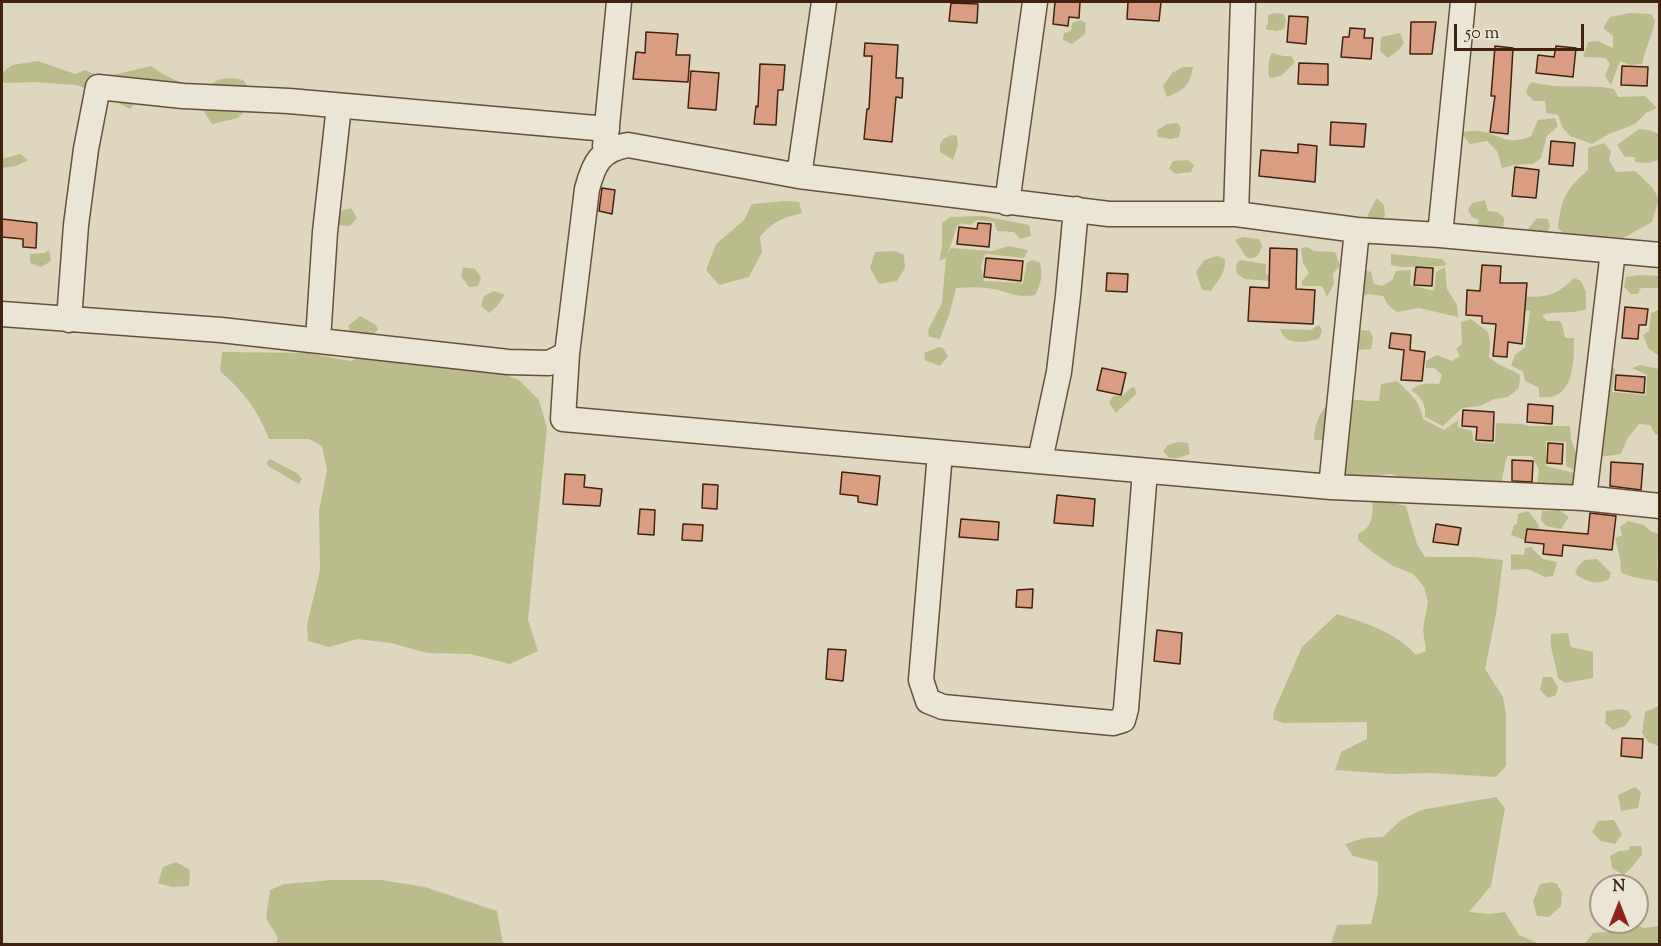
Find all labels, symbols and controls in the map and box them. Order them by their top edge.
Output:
scale bar [1457,12,1588,50]
text: 50 m [1465,21,1499,47]
north arrow [1589,874,1649,934]
text: N [1613,876,1625,899]

